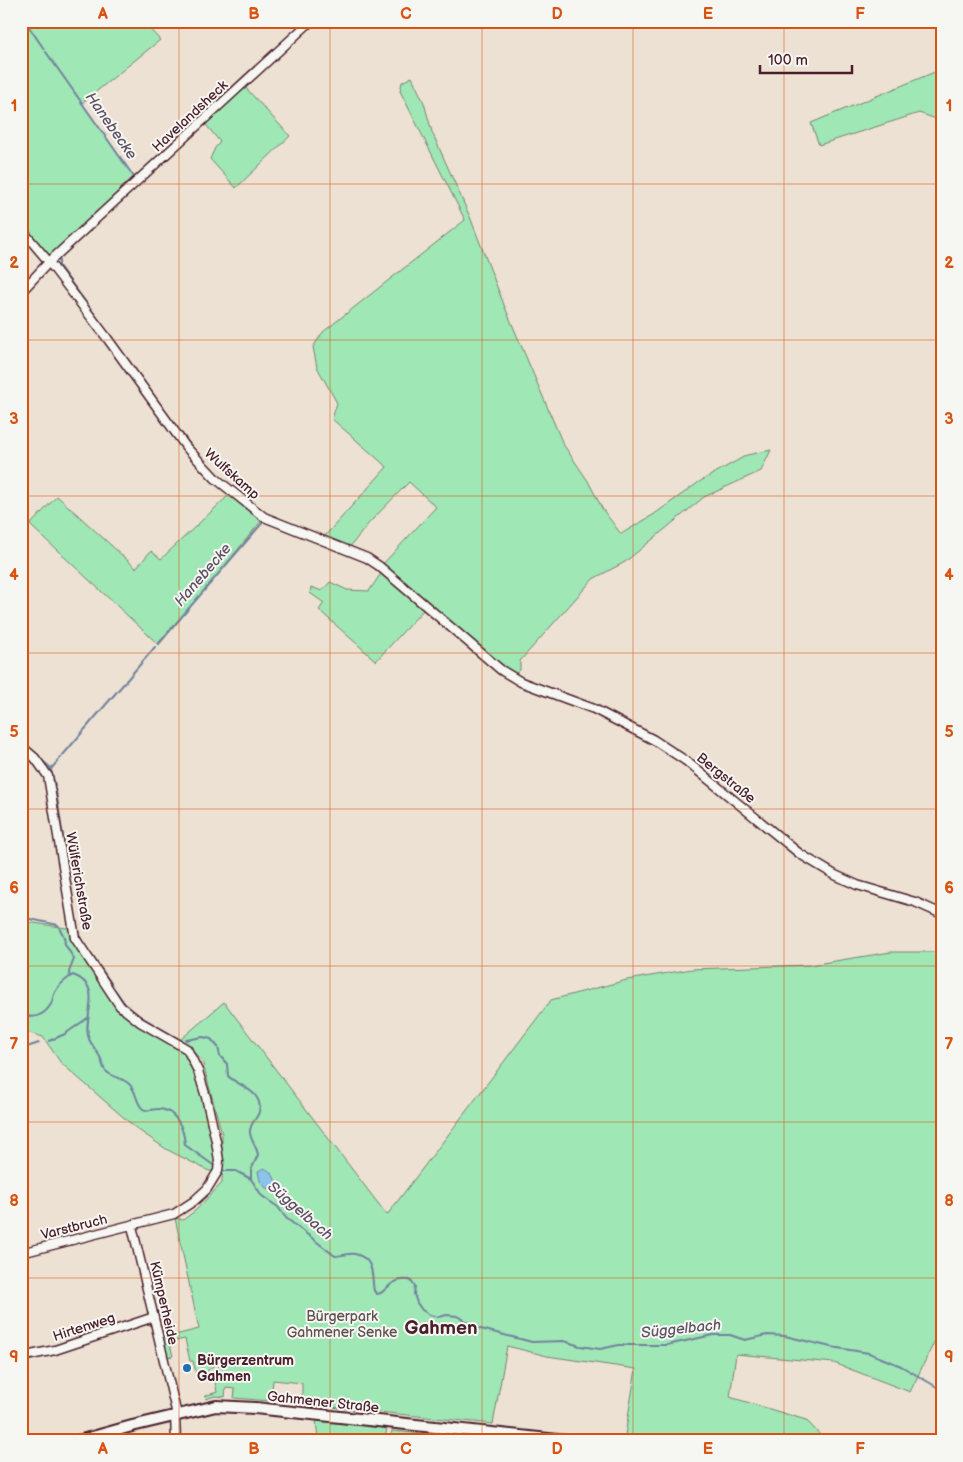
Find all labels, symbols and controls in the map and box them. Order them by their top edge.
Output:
text: A [97,5,108,24]
text: B [248,5,260,24]
text: C [400,5,412,24]
text: D [551,5,563,24]
text: E [703,5,713,24]
text: F [855,5,865,24]
scale bar [760,42,853,74]
text: 100 m [768,51,808,70]
street label: Havelandsheck [149,77,231,155]
water label: Hanebecke [81,89,141,163]
text: 1 [11,97,17,116]
text: 1 [946,97,952,116]
text: 2 [9,254,19,273]
text: 2 [944,254,954,273]
text: 3 [9,410,19,429]
text: 3 [944,410,954,429]
street label: Wulfskamp [201,445,263,503]
water label: Hanebecke [170,539,236,610]
text: 4 [9,566,19,585]
text: 4 [944,566,954,585]
text: 5 [9,723,19,742]
text: 5 [944,723,954,742]
street label: Bergstraße [693,749,759,807]
street label: Wülferichstraße [62,831,96,931]
text: 6 [9,879,19,898]
text: 6 [944,879,954,898]
text: 7 [10,1035,19,1054]
text: 7 [945,1035,954,1054]
water label: Süggelbach [263,1178,337,1244]
text: 8 [9,1192,19,1211]
text: 8 [944,1192,954,1211]
street label: Varstbruch [39,1211,109,1243]
street label: Kümperheide [146,1260,182,1346]
park label: Bürgerpark Gahmener Senke [287,1308,397,1341]
street label: Hirtenweg [51,1309,117,1345]
water label: Süggelbach [640,1315,722,1343]
district label: Gahmen [405,1317,477,1340]
text: 9 [9,1348,19,1367]
text: 9 [944,1348,954,1367]
place label: Bürgerzentrum Gahmen [197,1352,294,1385]
marker: Bürgerzentrum Gahmen [181,1362,193,1374]
street label: Gahmener Straße [266,1388,380,1416]
text: A [97,1440,108,1459]
text: B [248,1440,260,1459]
text: C [400,1440,412,1459]
text: D [551,1440,563,1459]
text: E [703,1440,713,1459]
text: F [855,1440,865,1459]

